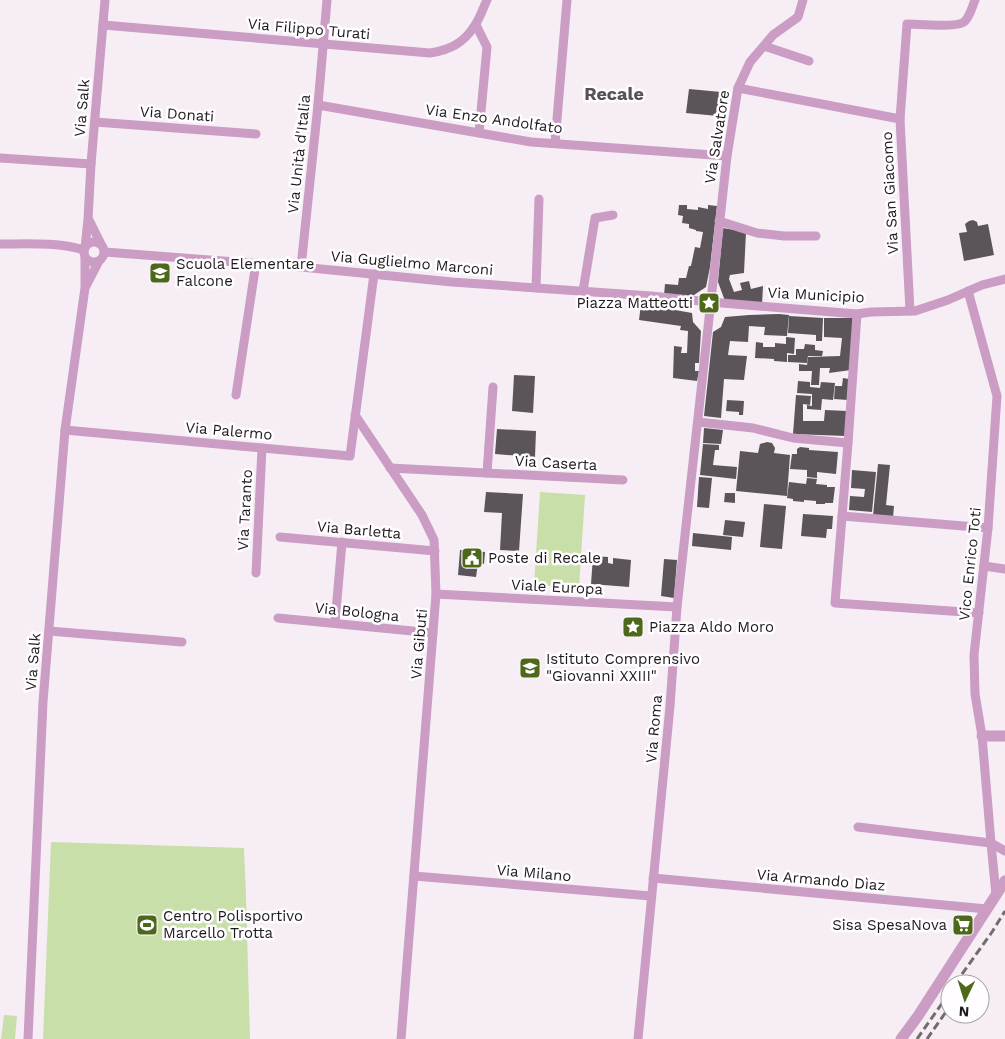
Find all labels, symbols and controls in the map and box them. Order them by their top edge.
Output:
street label: Via Filippo Turati [247,15,371,43]
street label: Via Salk [71,78,94,138]
district label: Recale [584,83,644,104]
street label: Via Salvatore [701,89,733,185]
street label: Via Unità d'Italia [284,93,314,214]
street label: Via Enzo Andolfato [424,100,564,138]
street label: Via Donati [139,102,215,126]
street label: Via San Giacomo [878,131,902,255]
street label: Via Guglielmo Marconi [330,247,494,279]
place label: Scuola Elementare Falcone [176,255,314,290]
school or university icon: Scuola Elementare Falcone [148,261,172,285]
street label: Via Municipio [767,283,865,307]
place icon: Piazza Matteotti [697,291,721,315]
place label: Piazza Matteotti [576,294,693,312]
street label: Via Palermo [185,418,273,444]
street label: Via Caserta [514,452,598,474]
street label: Via Taranto [234,469,256,551]
street label: Vico Enrico Toti [955,506,985,622]
street label: Via Barletta [316,517,402,543]
public building icon: Poste di Recale [460,546,484,570]
place label: Poste di Recale [488,549,601,567]
street label: Viale Europa [511,576,604,598]
street label: Via Bologna [314,599,401,625]
street label: Via Gibuti [407,608,431,680]
place icon: Piazza Aldo Moro [621,615,645,639]
place label: Piazza Aldo Moro [649,618,774,636]
street label: Via Salk [22,632,45,692]
place label: Istituto Comprensivo "Giovanni XXIII" [546,650,700,685]
school or university icon: Istituto Comprensivo "Giovanni XXIII" [518,656,542,680]
street label: Via Roma [642,694,666,764]
street label: Via Milano [496,861,572,885]
street label: Via Armando Dìaz [756,865,886,895]
place label: Centro Polisportivo Marcello Trotta [163,907,303,942]
sports icon: Centro Polisportivo Marcello Trotta [135,913,159,937]
supermarket icon: Sisa SpesaNova [951,913,975,937]
place label: Sisa SpesaNova [832,916,947,934]
north arrow [940,974,990,1024]
text: N [958,1004,970,1020]

